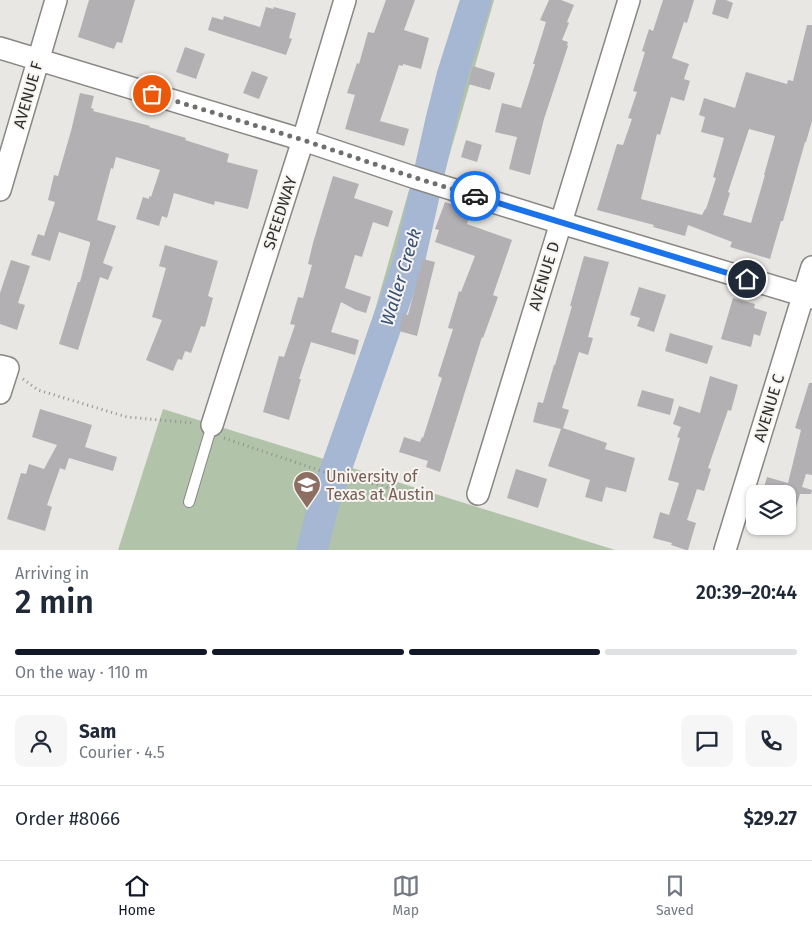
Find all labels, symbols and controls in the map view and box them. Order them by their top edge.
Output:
street label: AVENUE F [9,59,47,131]
pin [131,73,173,115]
icon: bag [138,80,166,108]
courier [450,171,500,221]
street label: SPEEDWAY [259,174,301,252]
icon: car [461,182,489,210]
water label: Waller Creek [376,226,426,328]
street label: AVENUE D [525,239,563,313]
pin [726,258,768,300]
icon: home [733,265,761,293]
street label: AVENUE C [750,372,788,444]
place label: University of Texas at Austin [326,467,434,504]
school or university icon: University of Texas at Austin [292,470,322,509]
map controls [746,485,796,535]
button: layers [746,485,796,535]
text: Arriving in [15,564,89,583]
text: 20:39–20:44 [696,581,797,604]
text: 2 min [15,583,94,621]
text: On the way · 110 m [15,663,148,682]
button: person [15,715,67,767]
button: chat [681,715,733,767]
button: phone [745,715,797,767]
text: Sam [79,720,116,743]
text: Courier · 4.5 [79,743,165,762]
text: Order #8066 [15,807,120,830]
text: $29.27 [743,807,797,830]
tab: Home [118,872,155,919]
tab: Map [392,872,420,919]
tab: Saved [656,872,694,919]

